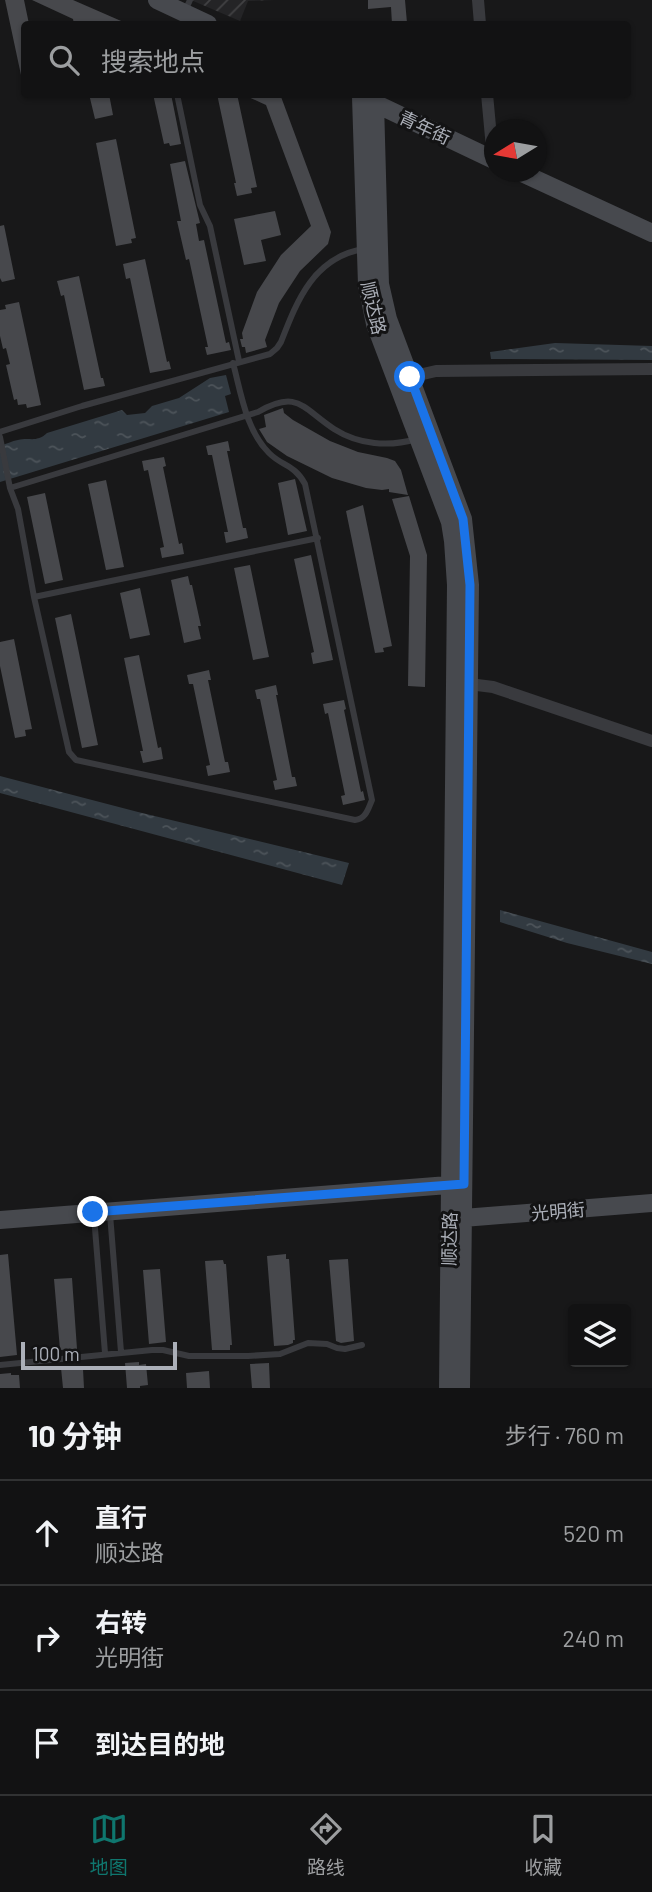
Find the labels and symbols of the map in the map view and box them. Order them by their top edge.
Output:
street label: 青年街 [396,106,454,148]
north arrow [484,119,547,182]
street label: 顺达路 [357,279,391,337]
route start [394,361,425,392]
route end [77,1196,108,1227]
street label: 光明街 [530,1198,586,1224]
street label: 顺达路 [438,1212,460,1266]
scale bar [21,1339,177,1371]

